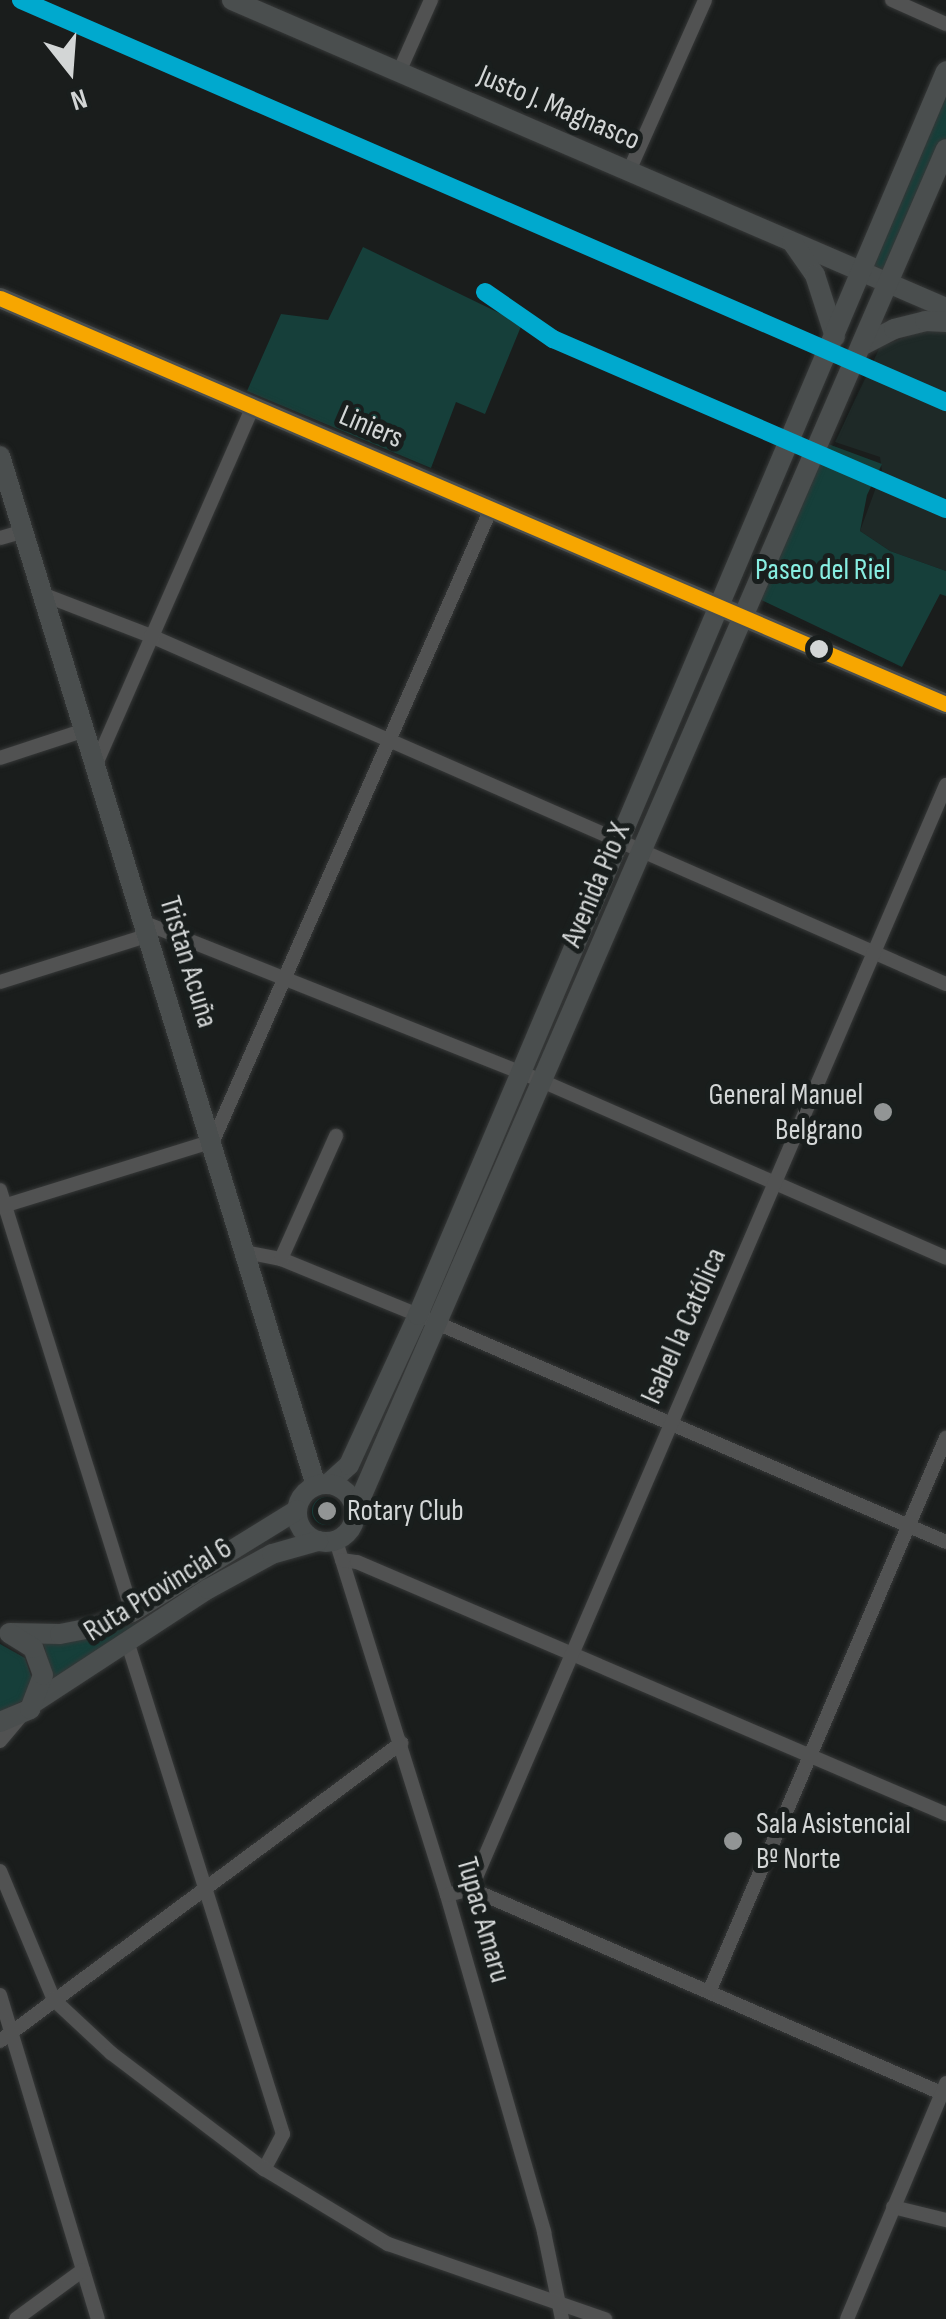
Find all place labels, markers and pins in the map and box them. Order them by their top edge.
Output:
unlabelled marker [809,639,829,659]
place label: General Manuel Belgrano [709,1077,863,1148]
marker: General Manuel Belgrano [872,1101,894,1123]
place label: Rotary Club [347,1493,464,1529]
marker: Rotary Club [316,1500,338,1522]
place label: Sala Asistencial Bº Norte [756,1806,911,1876]
marker: Sala Asistencial Bº Norte [720,1828,746,1854]

